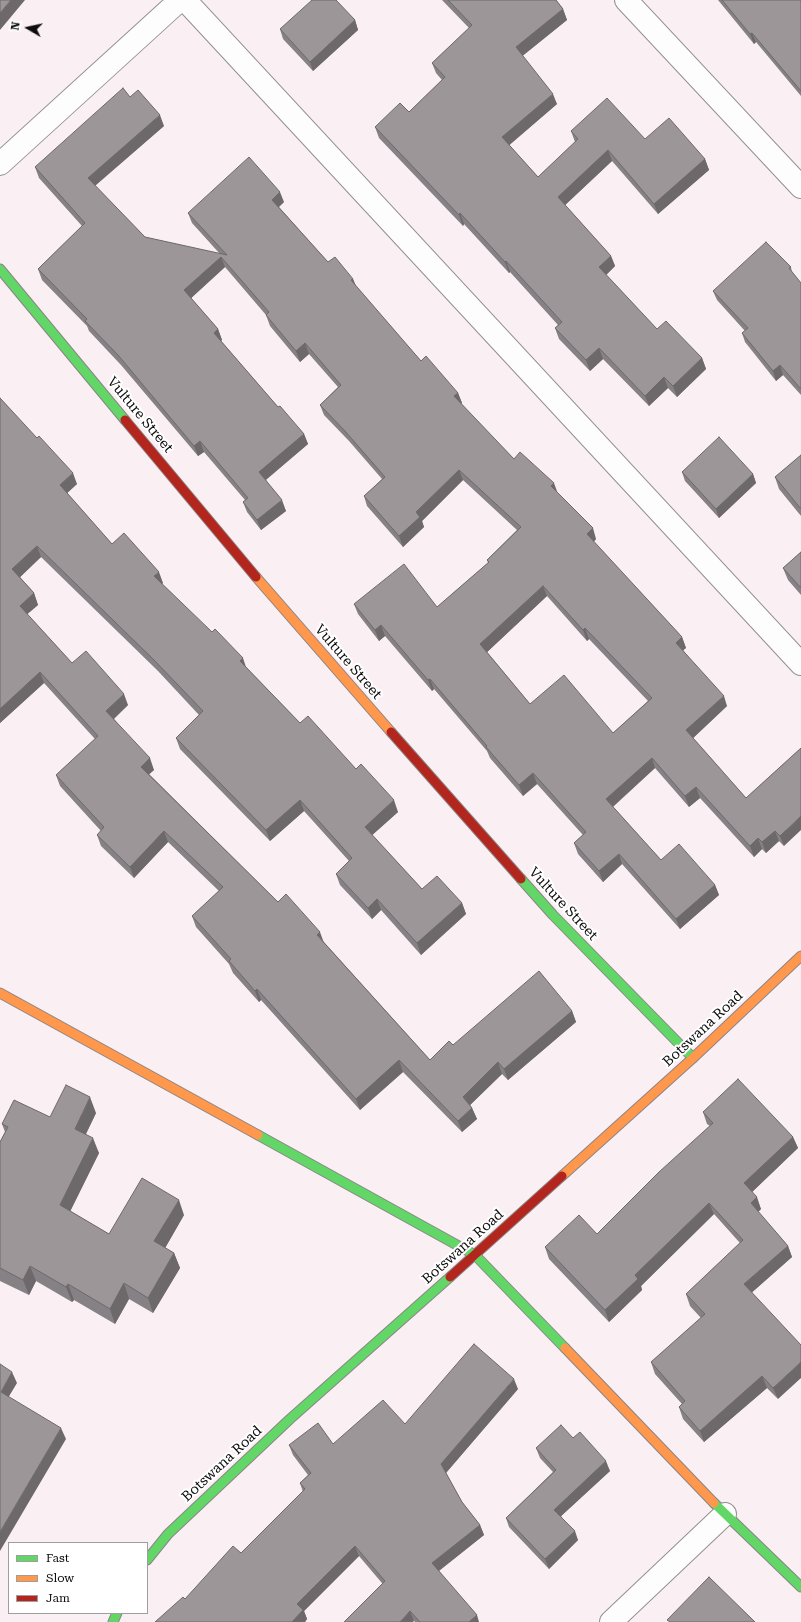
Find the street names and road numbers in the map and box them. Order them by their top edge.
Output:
street label: Vulture Street [104,374,176,456]
street label: Vulture Street [311,621,385,703]
street label: Vulture Street [525,864,601,944]
street label: Botswana Road [659,988,747,1070]
street label: Botswana Road [419,1206,507,1288]
street label: Botswana Road [178,1423,266,1505]

